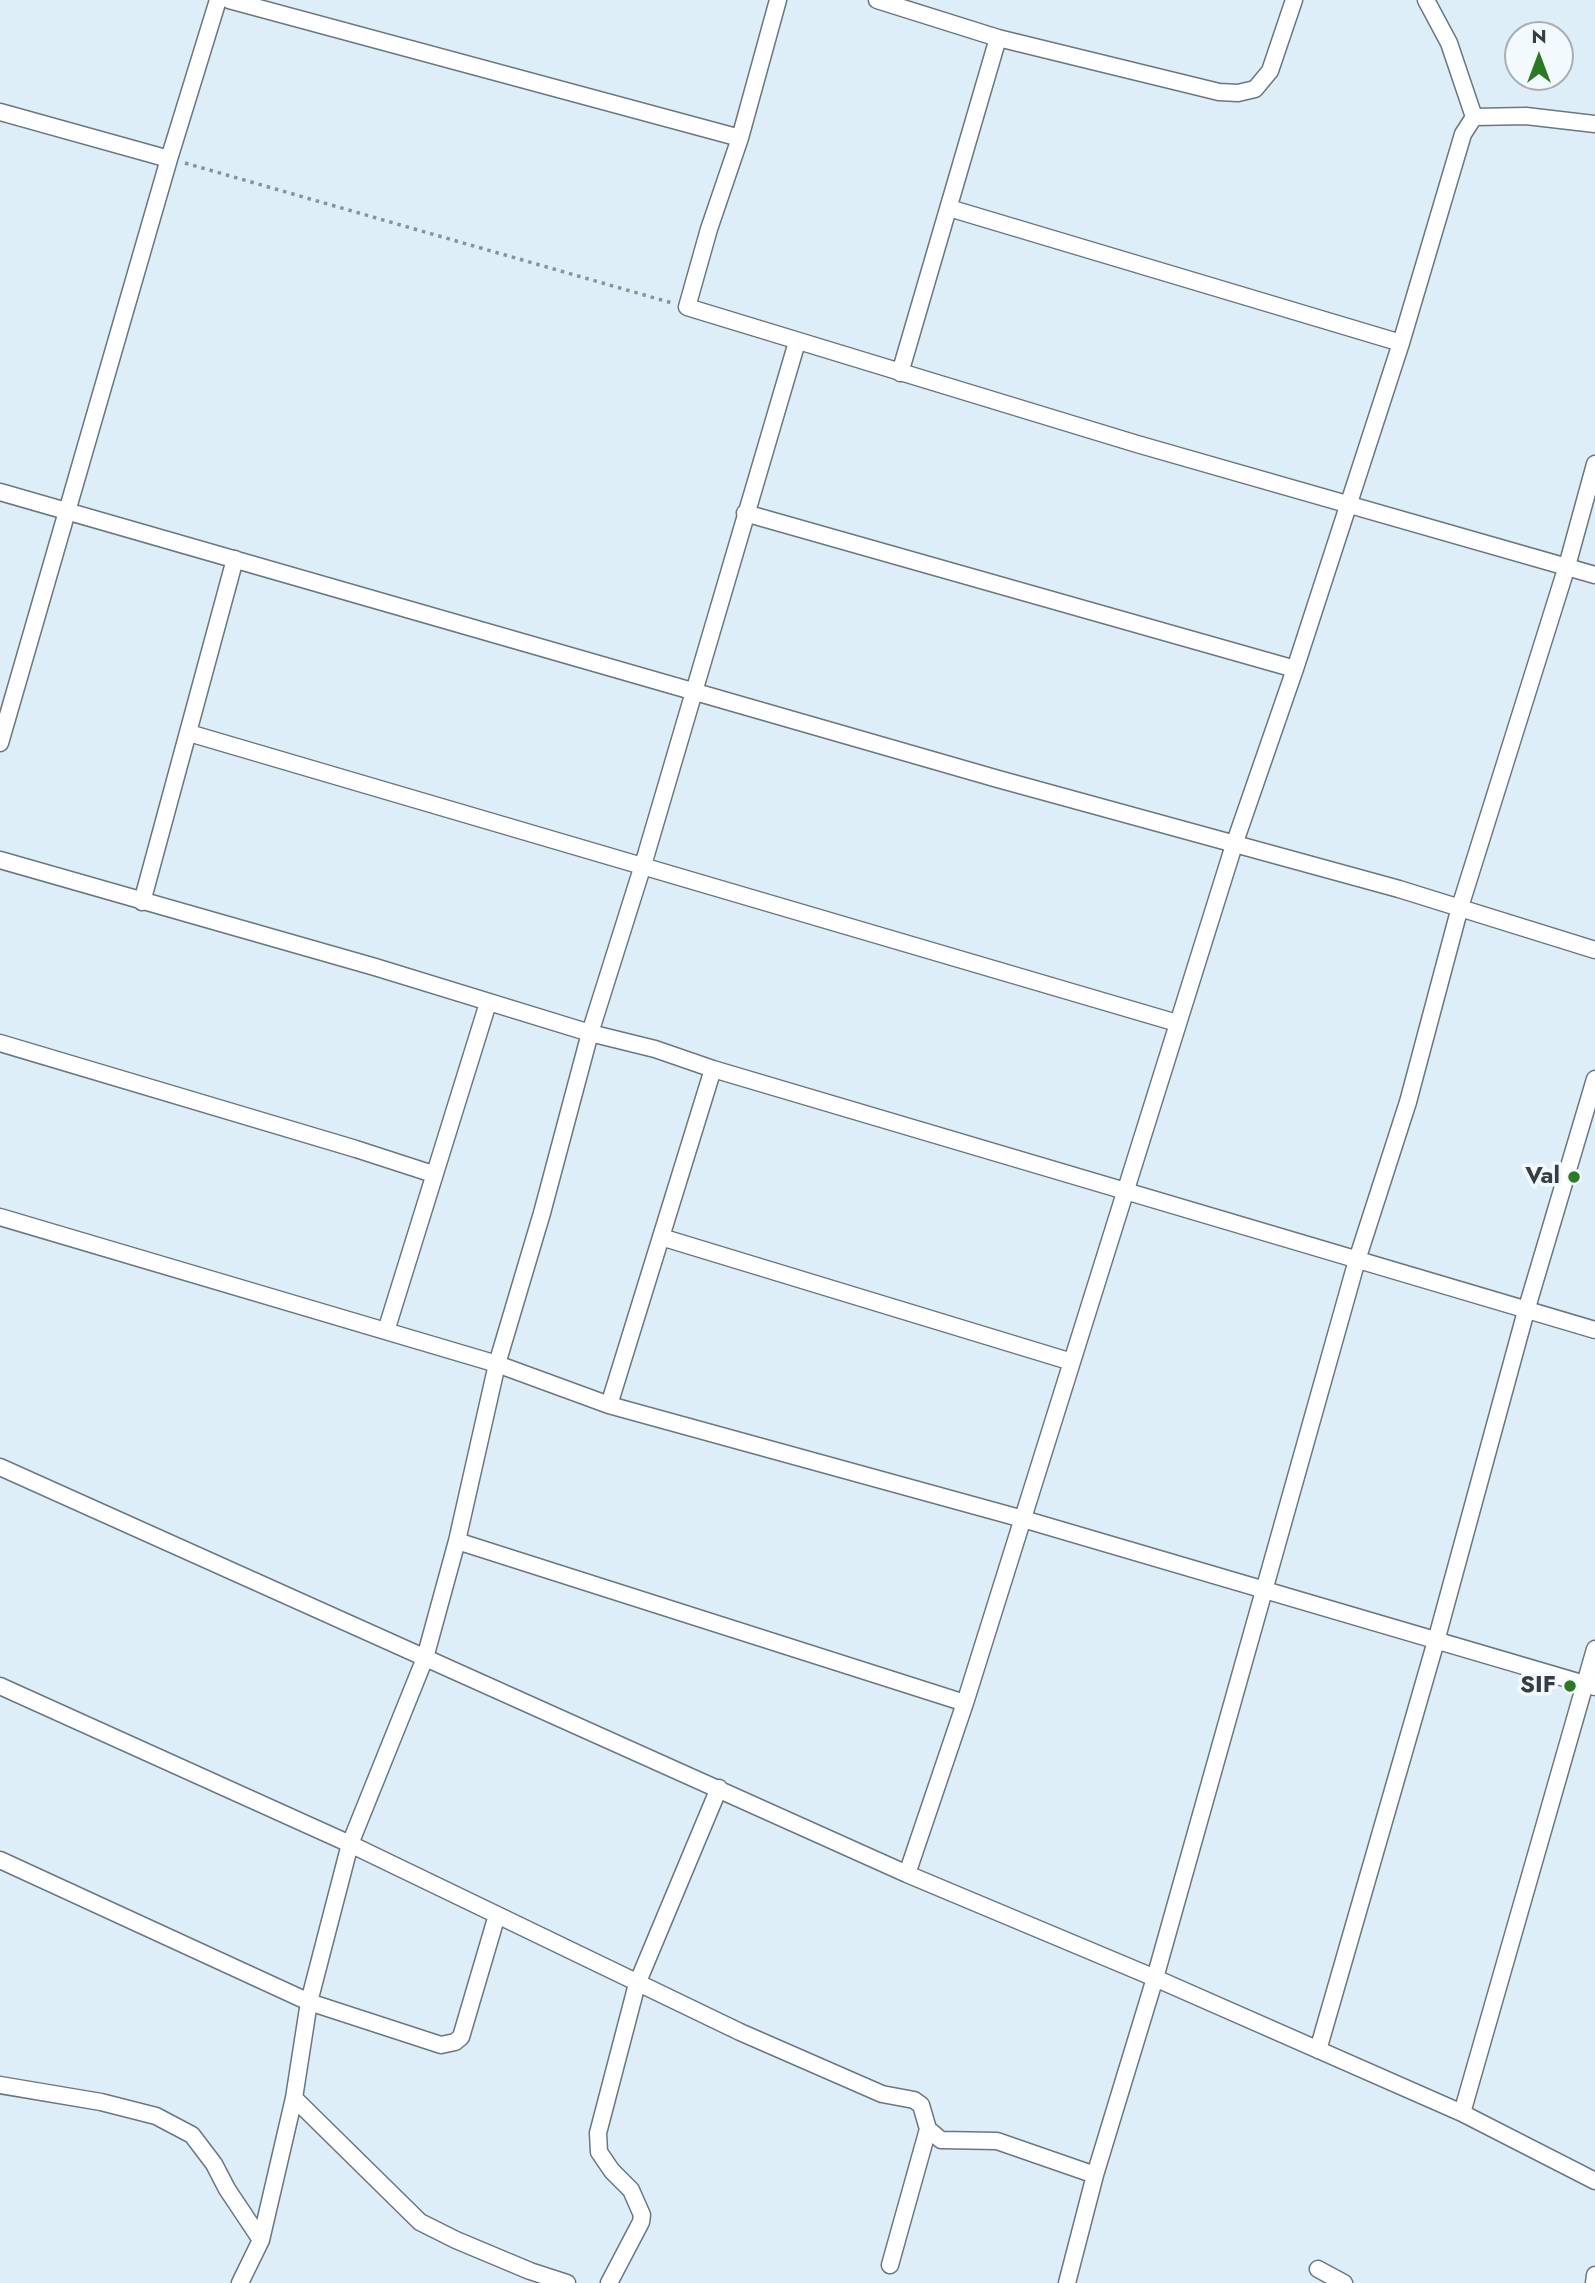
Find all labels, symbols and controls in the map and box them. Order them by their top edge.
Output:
north arrow [1504,21,1574,91]
text: N [1531,23,1547,50]
place label: Val [1525,1163,1560,1191]
marker: Val [1566,1169,1582,1185]
place label: SIF [1520,1672,1556,1700]
marker: SIF [1562,1678,1578,1694]

